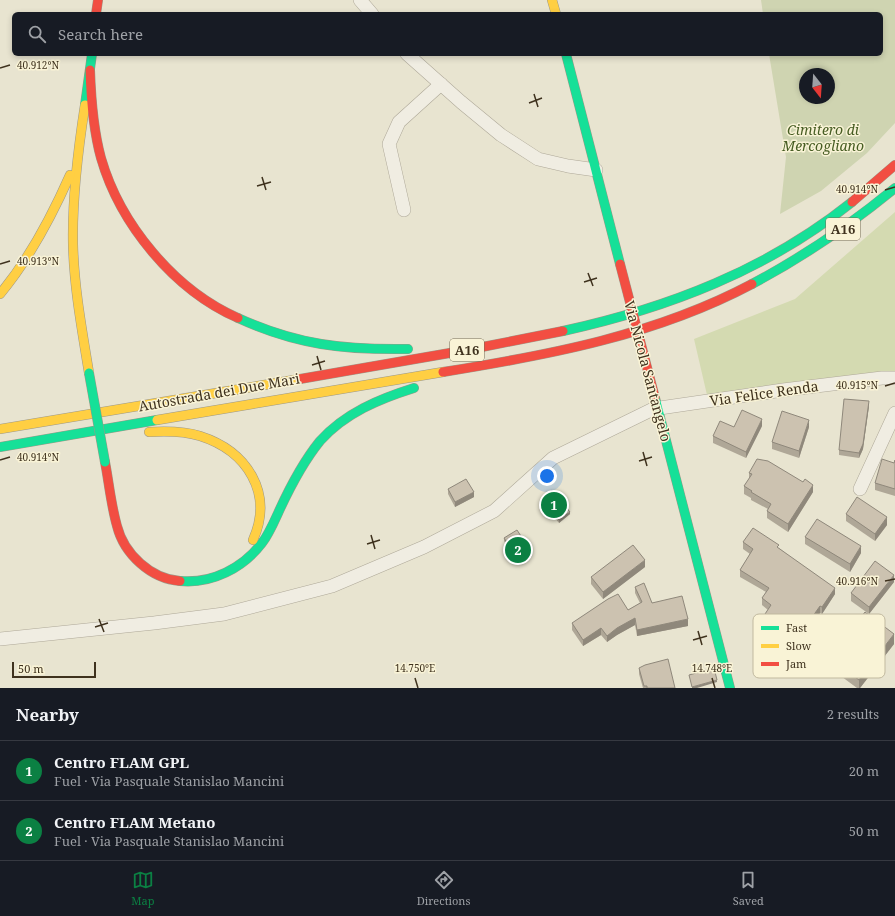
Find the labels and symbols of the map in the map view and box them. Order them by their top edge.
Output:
text: 40.912°N [17,58,59,72]
north arrow [799,68,835,104]
park label: Cimitero di Mercogliano [781,120,864,155]
text: 40.914°N [836,182,878,196]
road number: A16 [826,218,860,240]
text: 40.913°N [17,254,59,268]
street label: Via Nicola Santangelo [620,298,676,444]
road number: A16 [450,339,484,361]
street label: Autostrada dei Due Mari [137,368,302,416]
street label: Via Felice Renda [708,376,820,410]
text: 40.915°N [836,378,878,392]
text: 40.914°N [17,450,59,464]
your location [537,466,557,486]
pin: 1 [541,490,567,520]
pin: 2 [505,535,531,565]
text: 40.916°N [836,574,878,588]
legend [753,614,885,678]
text: Fast [786,620,807,635]
text: Slow [786,638,812,653]
text: Jam [785,656,807,671]
scale bar [12,660,96,679]
text: 14.750°E [395,661,435,675]
text: 14.748°E [692,661,732,675]

